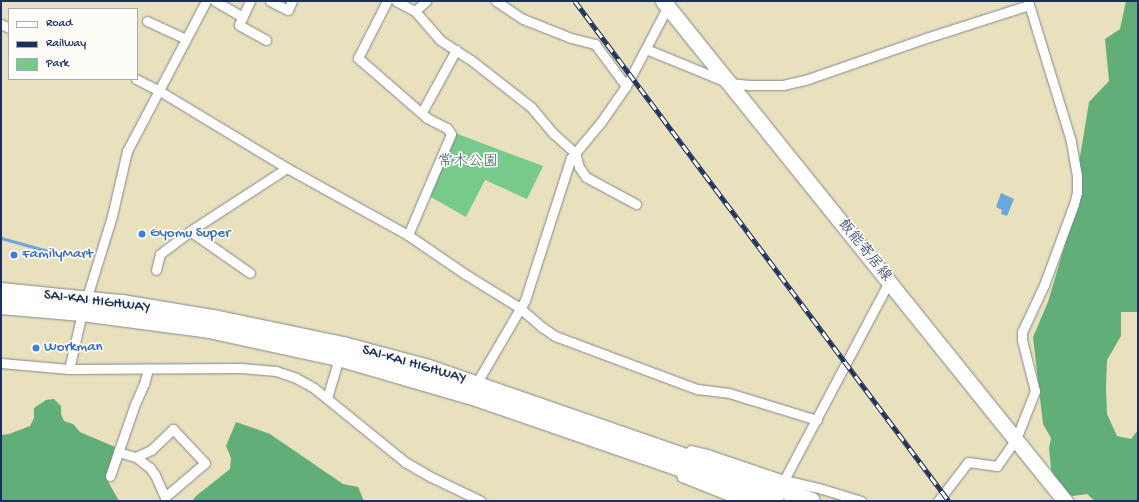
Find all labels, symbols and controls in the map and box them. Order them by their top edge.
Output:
legend [8,8,138,80]
text: Road [46,17,72,31]
text: Railway [46,37,86,51]
text: Park [46,57,69,71]
park label: 常木公園 [438,154,498,172]
street label: 飯能寄居線 [833,216,895,286]
place label: Gyomu Super [150,225,230,243]
marker: Gyomu Super [137,229,147,239]
place label: FamilyMart [22,246,93,264]
marker: FamilyMart [9,250,19,260]
street label: SAI-KAI HIGHWAY [43,287,151,317]
place label: Workman [44,339,103,357]
street label: SAI-KAI HIGHWAY [360,342,468,388]
marker: Workman [31,343,41,353]

